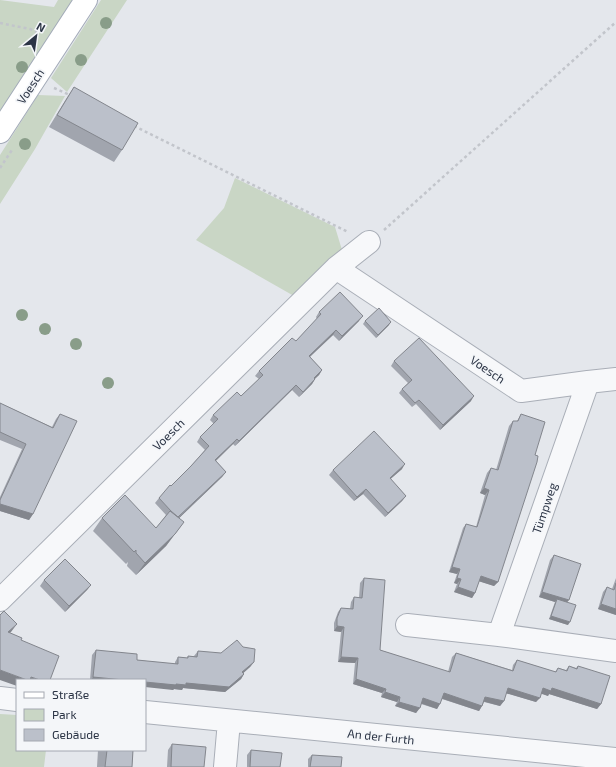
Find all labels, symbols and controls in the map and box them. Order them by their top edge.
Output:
north arrow [16,16,56,56]
text: N [34,19,48,34]
street label: Voesch [13,66,47,106]
street label: Voesch [468,352,508,386]
street label: Voesch [149,415,187,453]
street label: Tümpweg [529,480,559,535]
legend [16,679,146,751]
text: Straße [52,687,89,701]
text: Park [52,707,77,721]
street label: An der Furth [347,726,415,746]
text: Gebäude [52,727,100,741]

